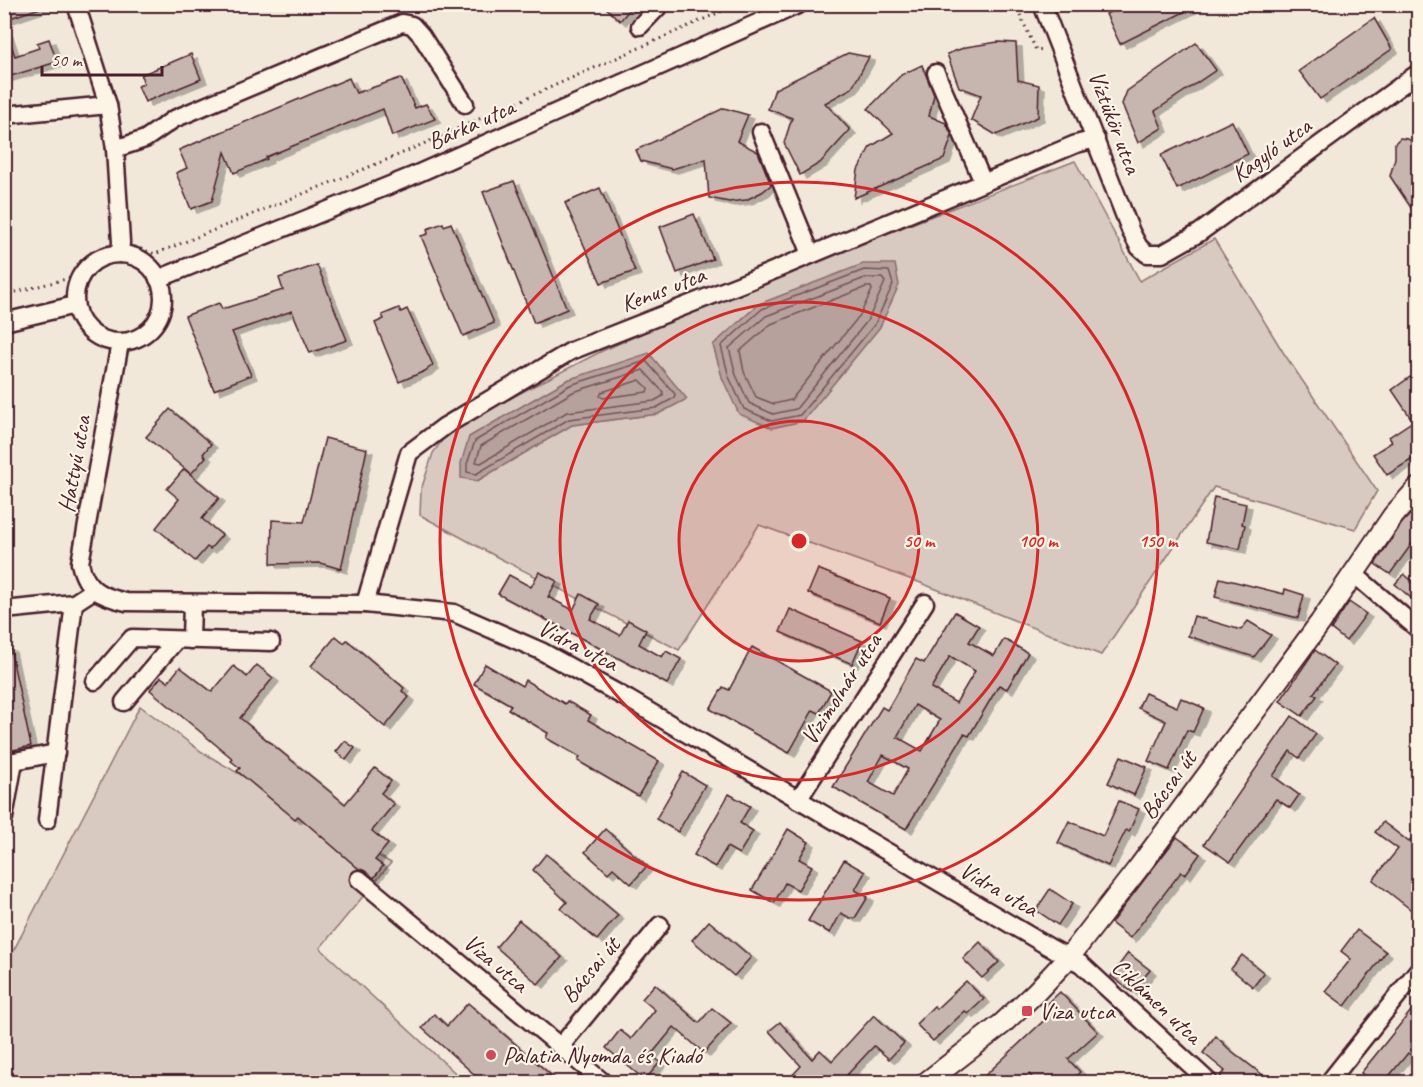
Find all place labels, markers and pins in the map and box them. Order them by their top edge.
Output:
centre of rings [789,531,809,551]
place label: Viza utca [1039,996,1116,1026]
marker: Viza utca [1020,1004,1034,1018]
place label: Palatia Nyomda és Kiadó [503,1040,705,1070]
marker: Palatia Nyomda és Kiadó [484,1048,498,1062]

